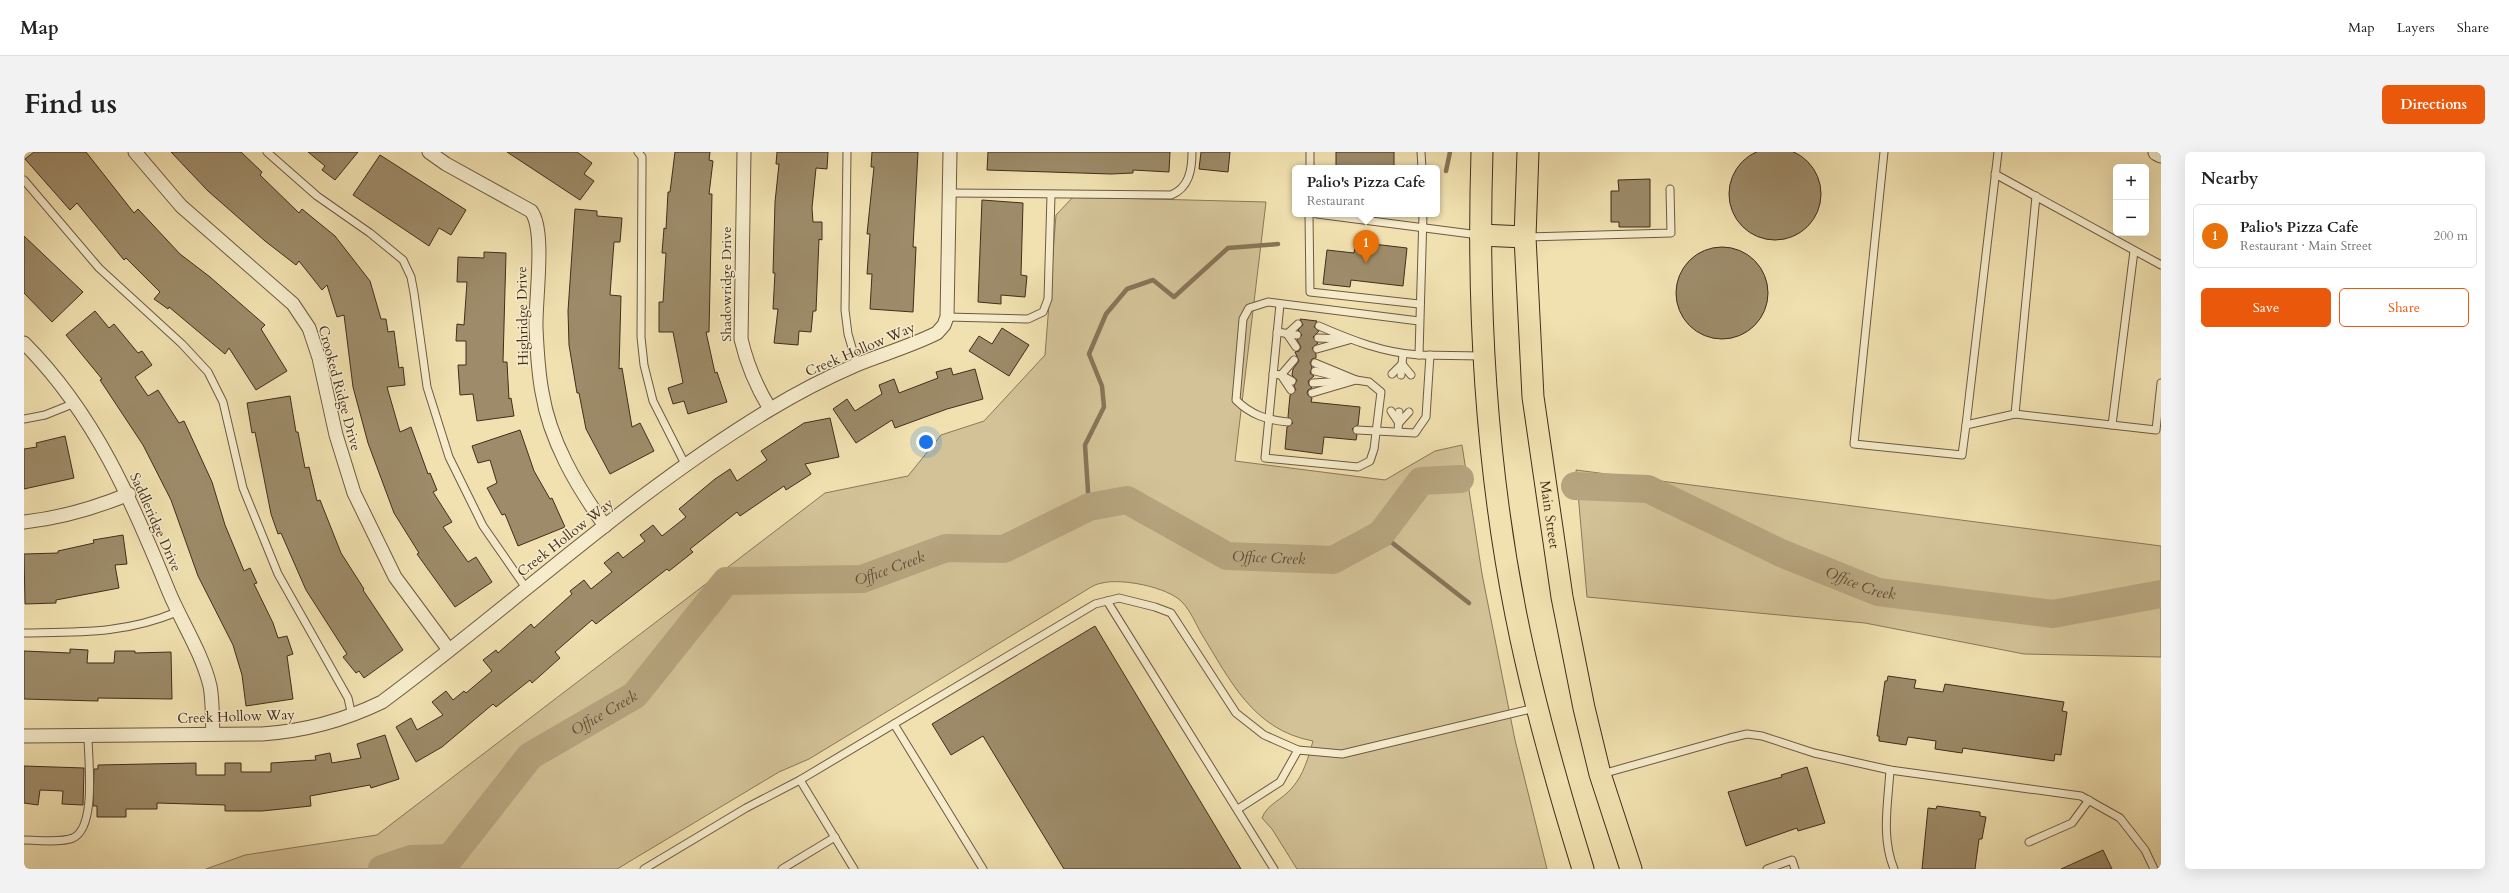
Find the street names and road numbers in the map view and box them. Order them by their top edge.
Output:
street label: Shadowridge Drive [717,226,736,342]
street label: Highridge Drive [512,266,533,366]
street label: Creek Hollow Way [802,317,919,381]
street label: Crooked Ridge Drive [314,323,365,453]
street label: Saddleridge Drive [125,470,186,575]
street label: Main Street [1535,479,1564,550]
street label: Creek Hollow Way [513,493,618,581]
street label: Creek Hollow Way [177,705,296,728]

